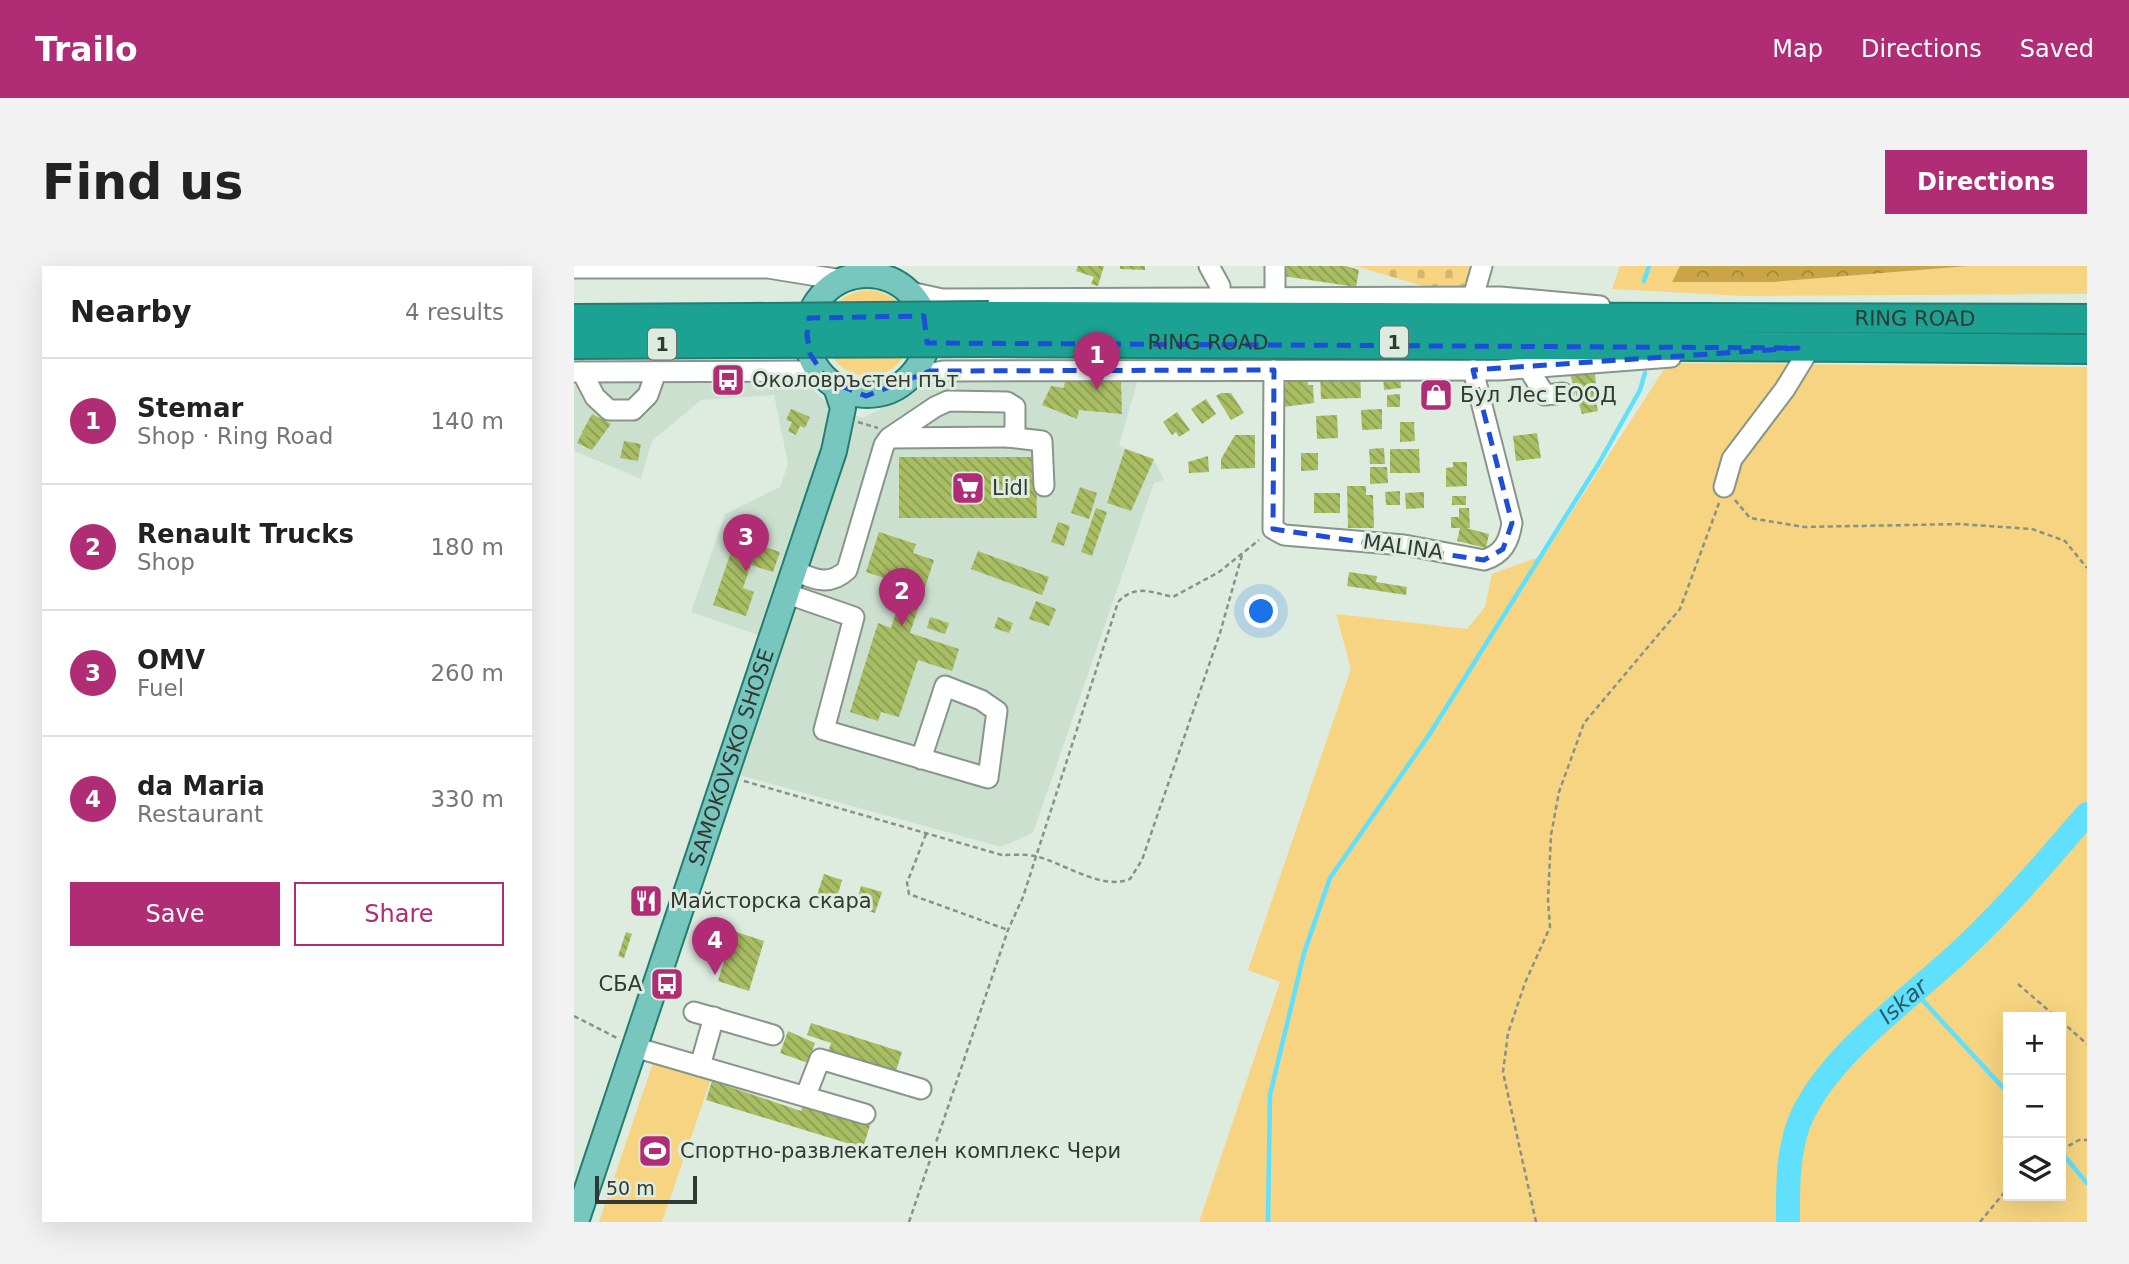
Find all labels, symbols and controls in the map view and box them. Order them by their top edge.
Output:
text: Trailo [35,30,138,69]
text: Map [1772,35,1823,63]
text: Directions [1861,35,1982,63]
text: Saved [2020,35,2094,63]
button: Directions [1885,150,2087,214]
text: Find us [42,154,243,211]
text: Nearby [70,294,192,329]
text: 4 results [405,299,504,325]
street label: RING ROAD [1855,306,1975,331]
road number: 1 [1380,326,1408,358]
road number: 1 [648,328,676,360]
street label: RING ROAD [1148,330,1268,355]
pin: 1 [1074,332,1120,390]
bus stop icon: Околовръстен път [709,361,747,399]
place label: Околовръстен път [752,368,959,392]
shop icon: Бул Лес ЕООД [1417,376,1455,414]
place label: Бул Лес ЕООД [1460,383,1617,407]
text: Stemar [137,393,243,423]
text: 1 [85,408,101,434]
text: 140 m [430,408,504,434]
text: Shop · Ring Road [137,423,333,449]
supermarket icon: Lidl [949,469,987,507]
place label: Lidl [992,476,1029,500]
pin: 3 [723,514,769,572]
text: Renault Trucks [137,519,354,549]
street label: MALINA [1361,530,1445,565]
text: 2 [85,534,101,560]
text: 180 m [430,534,504,560]
text: Shop [137,549,195,575]
pin: 2 [879,568,925,626]
your location [1244,594,1278,628]
text: OMV [137,645,205,675]
street label: SAMOKOVSKO SHOSE [684,646,779,869]
text: 3 [85,660,101,686]
text: 260 m [430,660,504,686]
text: Fuel [137,675,184,701]
text: da Maria [137,771,265,801]
text: 4 [85,786,101,812]
text: 330 m [430,786,504,812]
text: Restaurant [137,801,263,827]
button: Save [70,882,280,946]
button: Share [294,882,504,946]
restaurant icon: Майсторска скара [627,882,665,920]
place label: Майсторска скара [670,889,872,913]
pin: 4 [692,917,738,975]
bus stop icon: СБА [648,965,686,1003]
place label: СБА [599,972,643,996]
water label: Iskar [1874,972,1934,1029]
map controls [2003,1012,2066,1201]
button: + [2003,1012,2066,1075]
button: − [2003,1075,2066,1138]
sports icon: Спортно-развлекателен комплекс Чери [636,1132,674,1170]
button: layers [2003,1138,2066,1201]
place label: Спортно-развлекателен комплекс Чери [680,1139,1121,1163]
scale bar [595,1173,696,1205]
text: 50 m [606,1177,655,1199]

